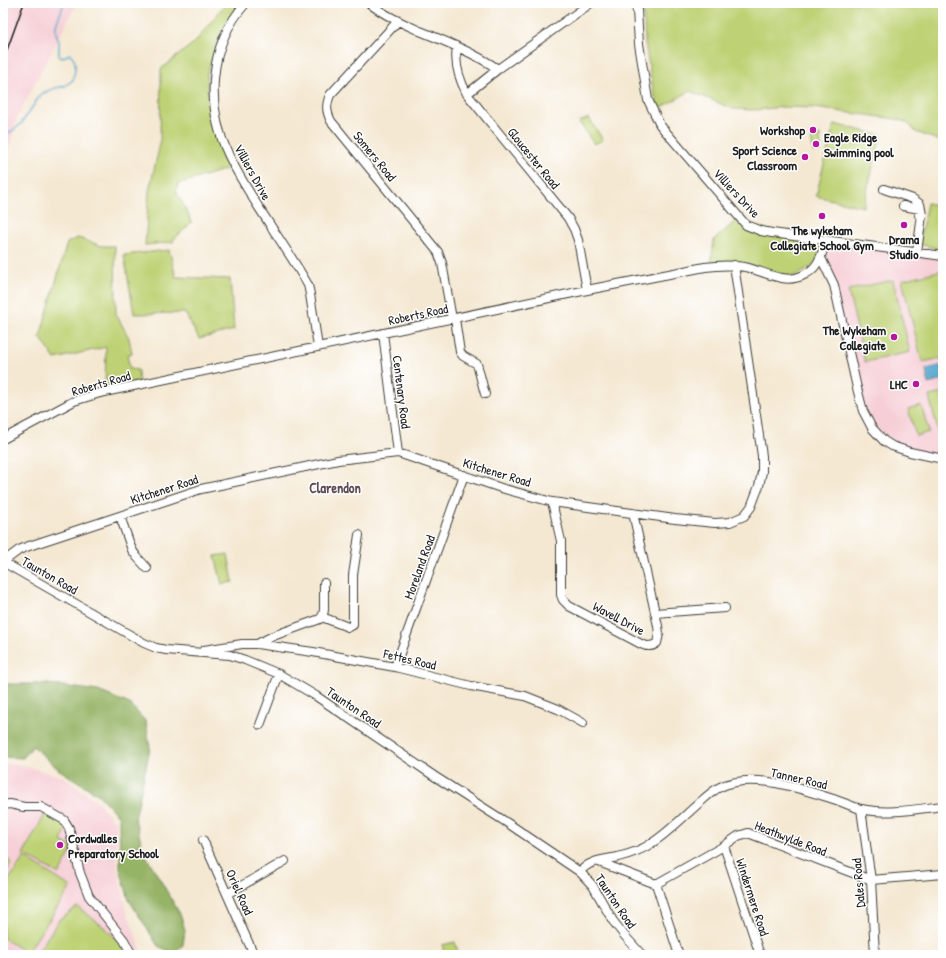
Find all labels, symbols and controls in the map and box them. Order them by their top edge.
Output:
place label: Workshop [760,121,805,140]
street label: Gloucester Road [504,123,564,193]
marker: Workshop [808,125,818,135]
street label: Somers Road [349,127,401,185]
place label: Eagle Ridge Swimming pool [824,128,894,162]
marker: Eagle Ridge Swimming pool [811,139,821,149]
street label: Villiers Drive [230,141,276,203]
place label: Sport Science Classroom [733,141,798,174]
marker: Sport Science Classroom [800,152,810,162]
street label: Villiers Drive [709,164,765,222]
marker: The wykeham Collegiate School Gym [817,211,827,221]
marker: Drama Studio [899,220,909,230]
place label: The wykeham Collegiate School Gym [770,221,874,255]
place label: Drama Studio [889,230,920,263]
street label: Roberts Road [387,299,449,329]
place label: The Wykeham Collegiate [822,321,887,355]
marker: The Wykeham Collegiate [889,332,899,342]
street label: Centenary Road [389,354,415,430]
street label: Roberts Road [69,366,133,400]
place label: LHC [890,375,908,393]
marker: LHC [911,379,921,389]
street label: Kitchener Road [461,453,533,491]
street label: Kitchener Road [128,470,200,508]
district label: Clarendon [309,478,361,497]
street label: Moreland Road [399,532,439,602]
street label: Taunton Road [19,552,81,598]
street label: Wavell Drive [590,597,648,639]
street label: Fettes Road [381,644,438,674]
street label: Taunton Road [323,682,385,732]
street label: Tanner Road [769,763,829,793]
street label: Heathwylde Road [752,816,830,860]
place label: Cordwalles Preparatory School [68,829,159,863]
marker: Cordwalles Preparatory School [55,840,65,850]
street label: Windermere Road [732,856,774,938]
street label: Dales Road [847,858,869,908]
street label: Oriel Road [222,866,258,918]
street label: Taunton Road [591,870,641,932]

